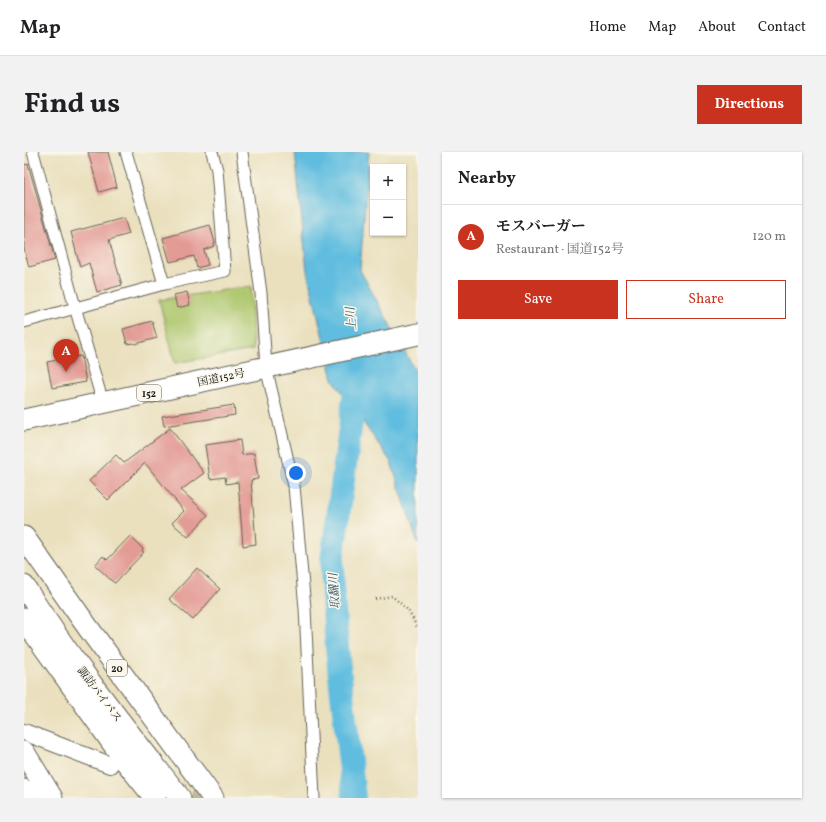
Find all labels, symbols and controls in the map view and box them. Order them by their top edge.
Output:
text: Map [20,15,61,41]
text: Home [589,18,626,37]
text: Map [648,18,676,37]
text: About [698,18,736,37]
text: Contact [758,18,806,37]
text: Find us [24,85,120,124]
button: Directions [697,85,802,124]
map controls [370,164,406,236]
button: + [370,164,406,200]
text: Nearby [458,167,516,190]
button: − [370,200,406,236]
text: モスバーガー [496,217,586,238]
text: A [466,228,476,246]
text: 120 m [752,228,786,246]
text: Restaurant · 国道152号 [496,241,624,259]
button: Save [458,280,618,319]
button: Share [626,280,786,319]
water label: 上川 [343,304,361,332]
pin: A [53,339,79,372]
street label: 国道152号 [196,366,247,391]
road number: 152 [137,385,161,401]
your location [286,463,306,483]
water label: 取飜川 [326,570,344,609]
road number: 20 [107,660,127,676]
street label: 諏訪バイパス [73,664,125,726]

